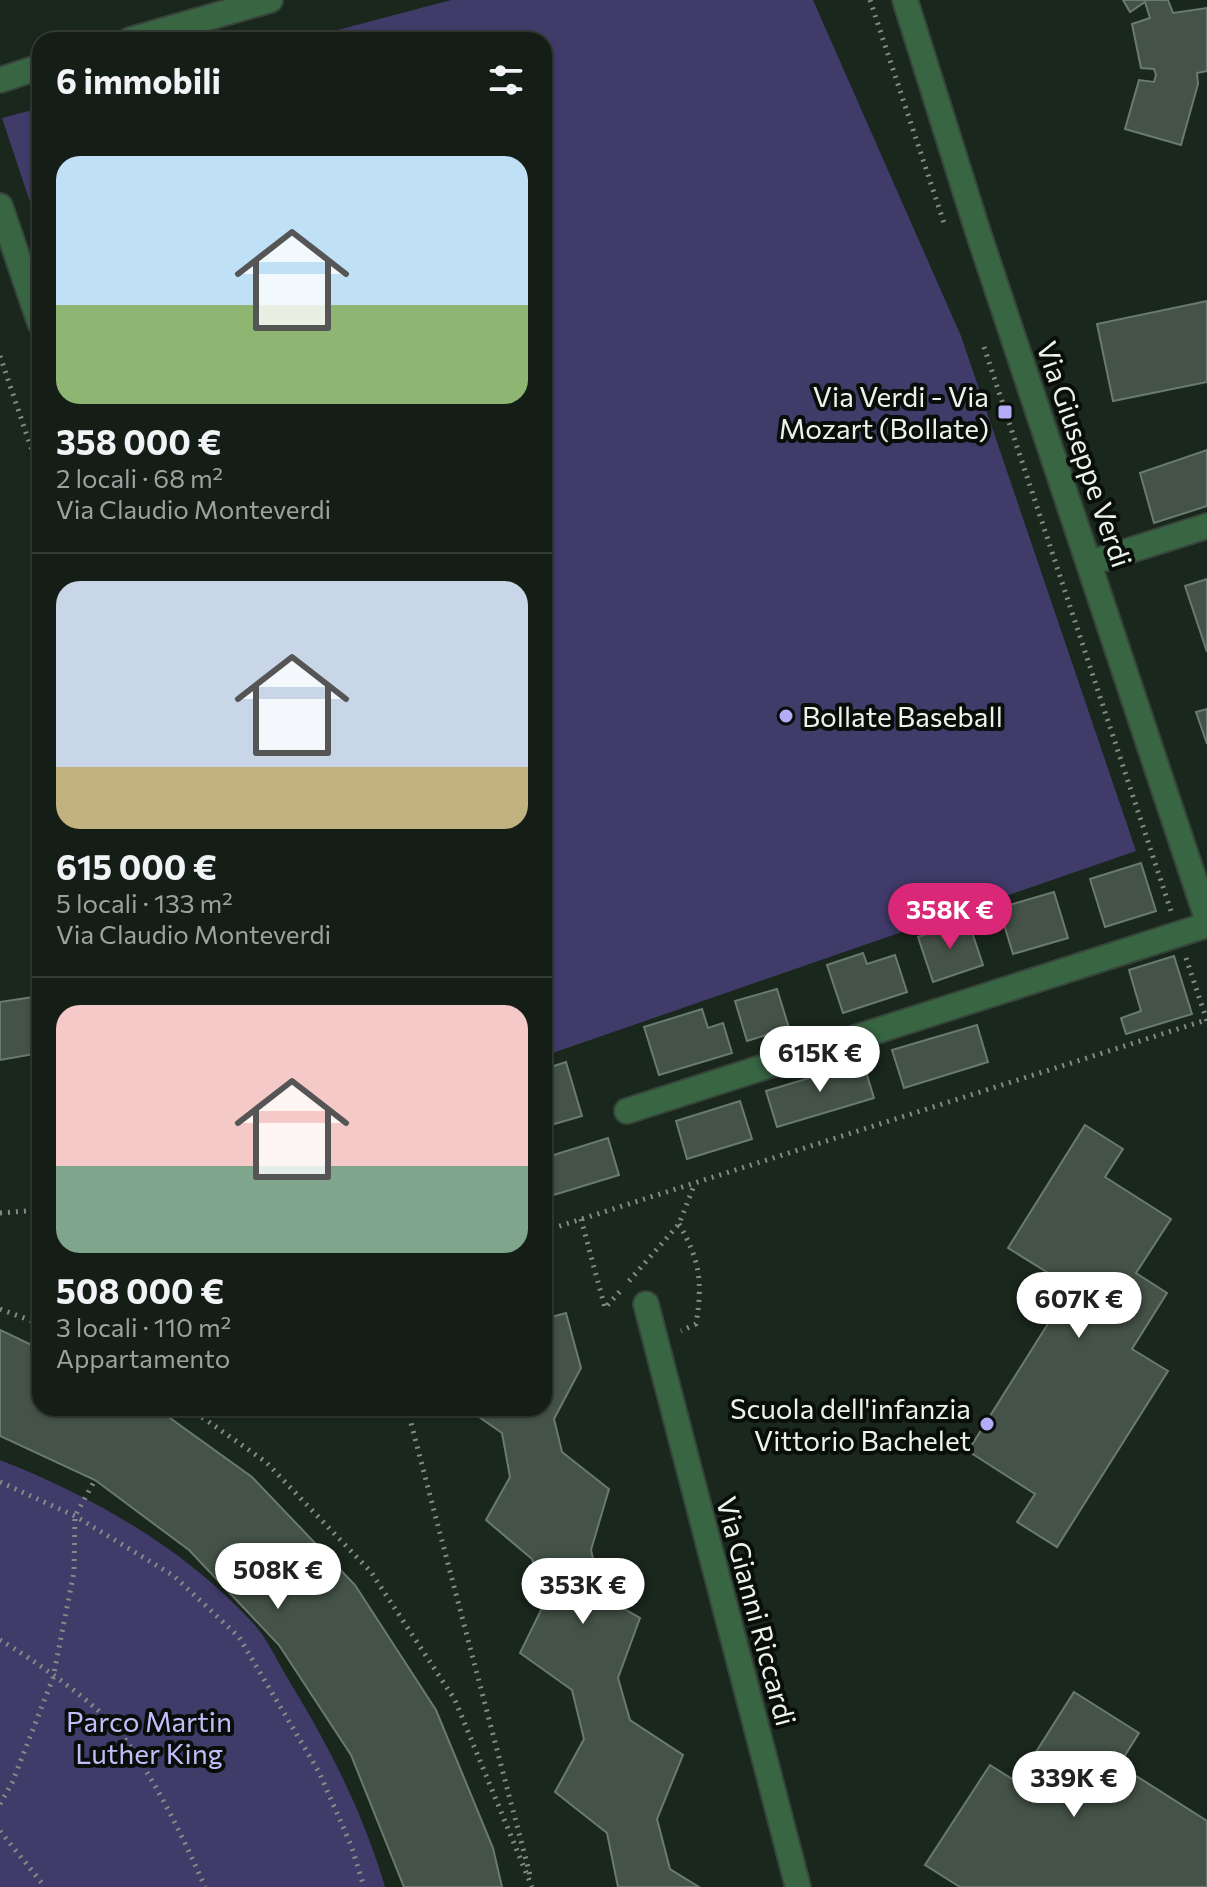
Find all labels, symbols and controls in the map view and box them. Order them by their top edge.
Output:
icon: filters [484,58,528,102]
text: 6 immobili [56,59,221,101]
icon: home [220,208,364,352]
street label: Via Giuseppe Verdi [1030,337,1140,571]
place label: Via Verdi - Via Mozart (Bollate) [779,379,989,445]
marker: Via Verdi - Via Mozart (Bollate) [996,403,1014,421]
text: 358 000 € [56,420,221,462]
text: 2 locali · 68 m² [56,462,223,493]
text: Via Claudio Monteverdi [56,493,331,524]
icon: home [220,633,364,777]
place label: Bollate Baseball [802,699,1003,733]
marker: Bollate Baseball [777,707,795,725]
text: 615 000 € [56,845,217,887]
pin: 358K € [885,883,1015,951]
text: 5 locali · 133 m² [56,887,233,918]
text: 358K € [906,893,994,924]
text: Via Claudio Monteverdi [56,918,331,949]
pin: 615K € [755,1026,885,1094]
text: 615K € [778,1036,862,1067]
icon: home [220,1057,364,1201]
text: 508 000 € [56,1269,224,1311]
pin: 607K € [1014,1272,1144,1340]
text: 607K € [1035,1282,1123,1313]
text: 3 locali · 110 m² [56,1311,231,1342]
text: Appartamento [56,1342,230,1373]
place label: Scuola dell'infanzia Vittorio Bachelet [730,1391,971,1457]
marker: Scuola dell'infanzia Vittorio Bachelet [978,1415,996,1433]
street label: Via Gianni Riccardi [710,1493,804,1729]
pin: 508K € [213,1543,343,1611]
text: 508K € [233,1553,323,1584]
pin: 353K € [518,1558,648,1626]
text: 353K € [540,1568,626,1599]
park label: Parco Martin Luther King [66,1704,232,1770]
pin: 339K € [1009,1751,1139,1819]
text: 339K € [1030,1761,1118,1792]

